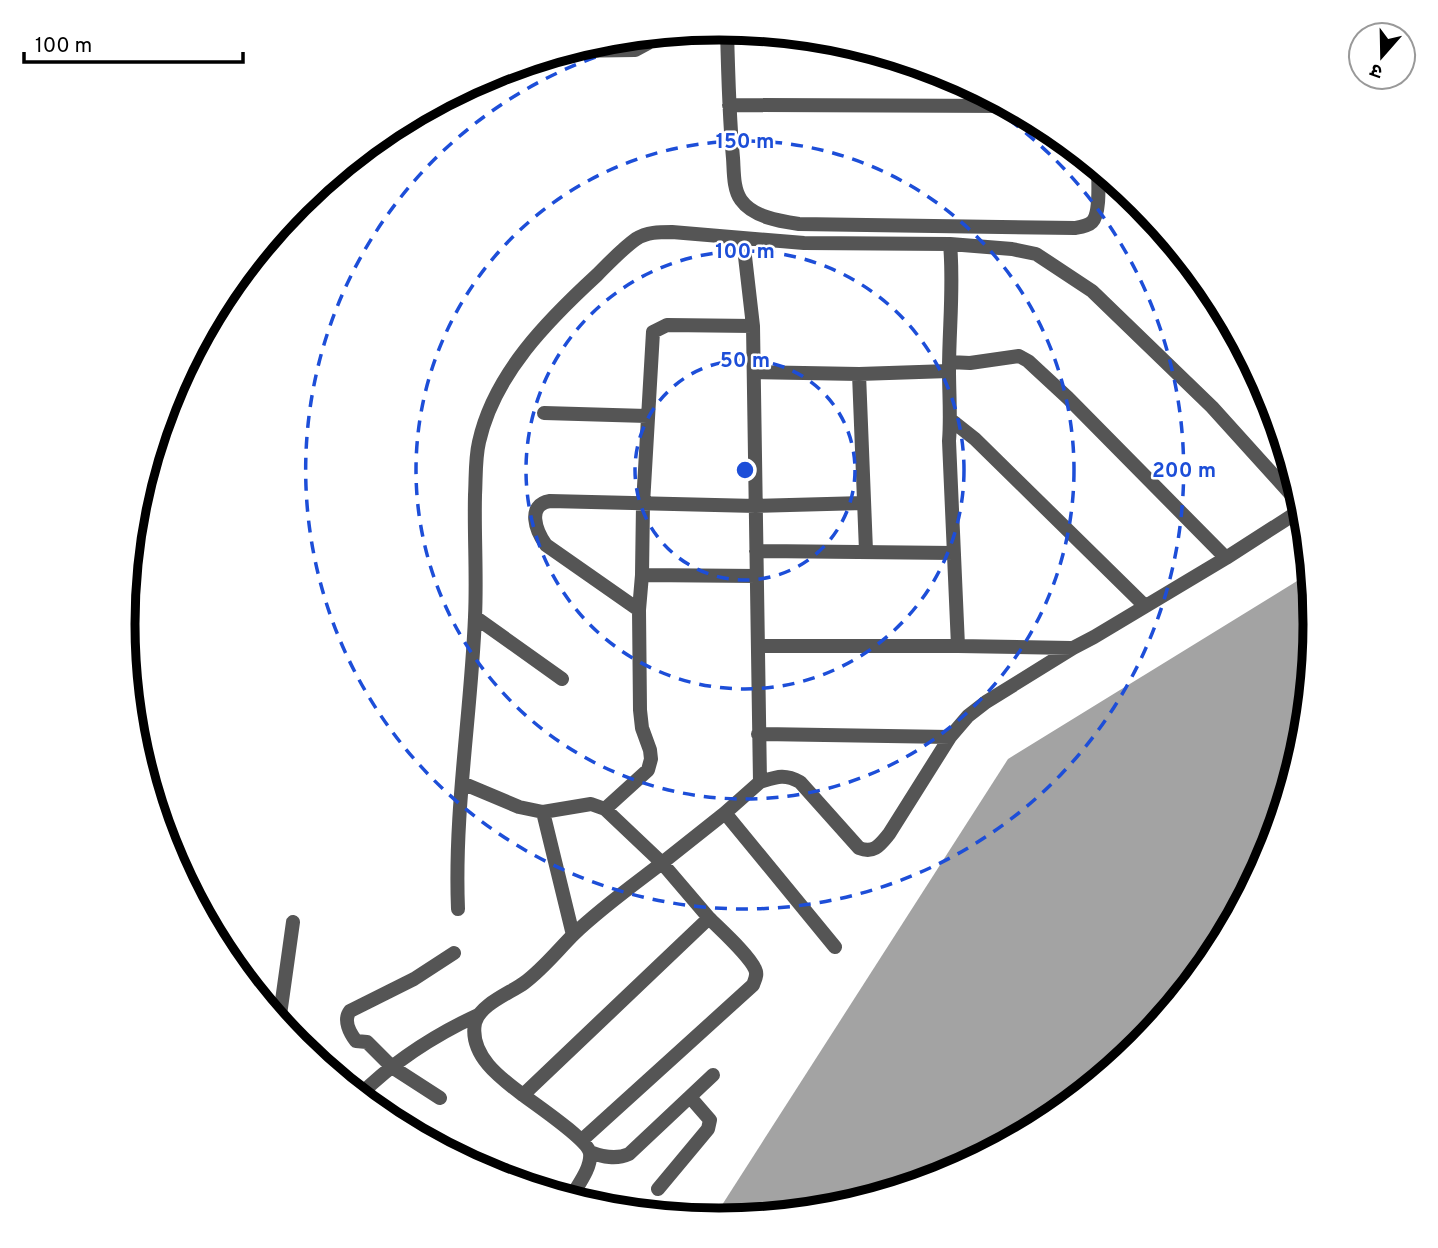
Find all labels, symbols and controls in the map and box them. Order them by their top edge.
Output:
scale bar [24,21,243,65]
north arrow [1347,21,1417,91]
text: 100 m [35,33,92,60]
text: उ [1367,57,1386,83]
text: 150 m [716,129,774,156]
text: 100 m [715,239,775,266]
text: 50 m [720,348,770,375]
centre of rings [733,458,757,482]
text: 200 m [1152,458,1216,485]

